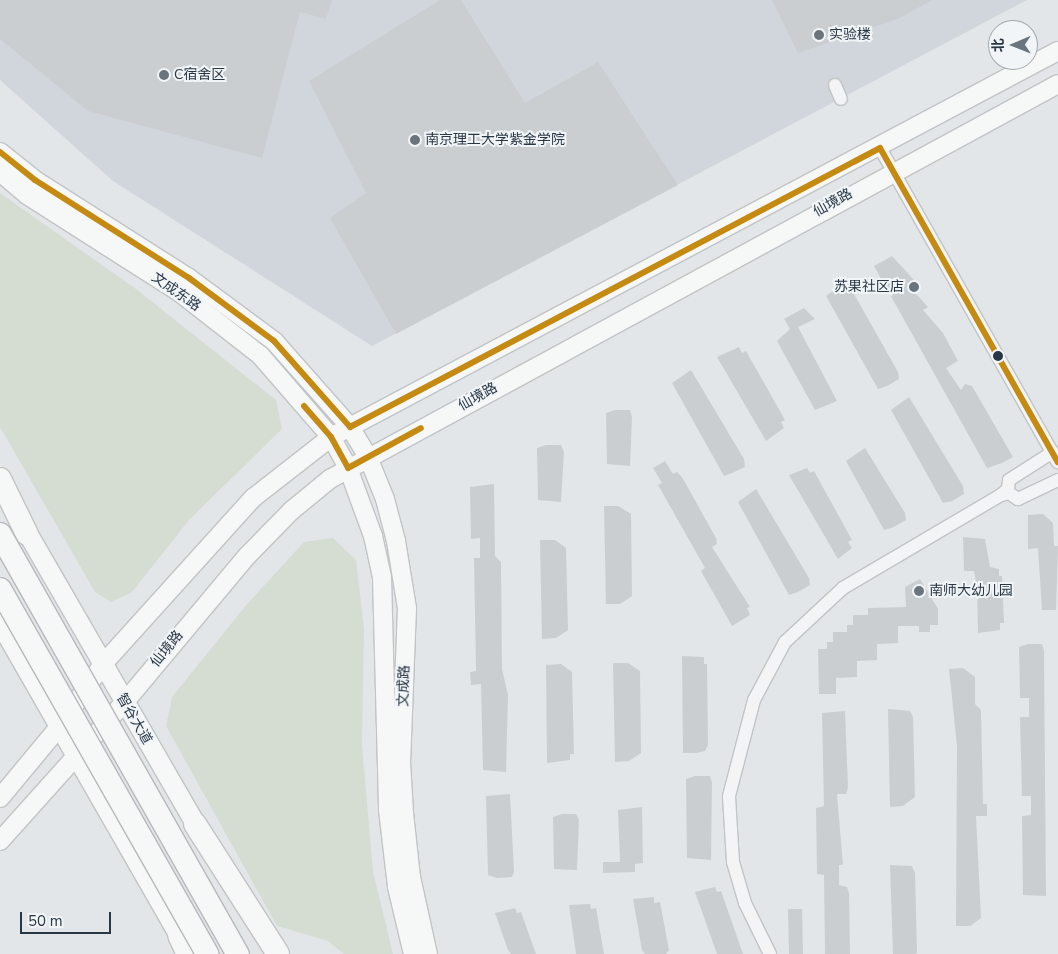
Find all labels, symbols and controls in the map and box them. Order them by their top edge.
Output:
north arrow [988,20,1038,70]
place label: 实验楼 [829,27,871,43]
marker: 实验楼 [813,29,825,41]
text: 北 [989,38,1008,52]
place label: C宿舍区 [174,67,225,83]
marker: C宿舍区 [158,69,170,81]
place label: 南京理工大学紫金学院 [425,132,565,148]
marker: 南京理工大学紫金学院 [409,134,421,146]
street label: 仙境路 [811,185,855,221]
street label: 文成东路 [148,269,204,315]
place label: 苏果社区店 [834,279,904,295]
marker: 苏果社区店 [908,281,920,293]
unlabelled marker [993,351,1003,361]
street label: 仙境路 [456,379,500,415]
place label: 南师大幼儿园 [929,583,1013,599]
marker: 南师大幼儿园 [913,585,925,597]
street label: 仙境路 [147,627,187,671]
street label: 文成路 [395,665,413,707]
street label: 智谷大道 [113,691,155,747]
scale bar [22,902,114,934]
text: 50 m [28,911,63,931]

